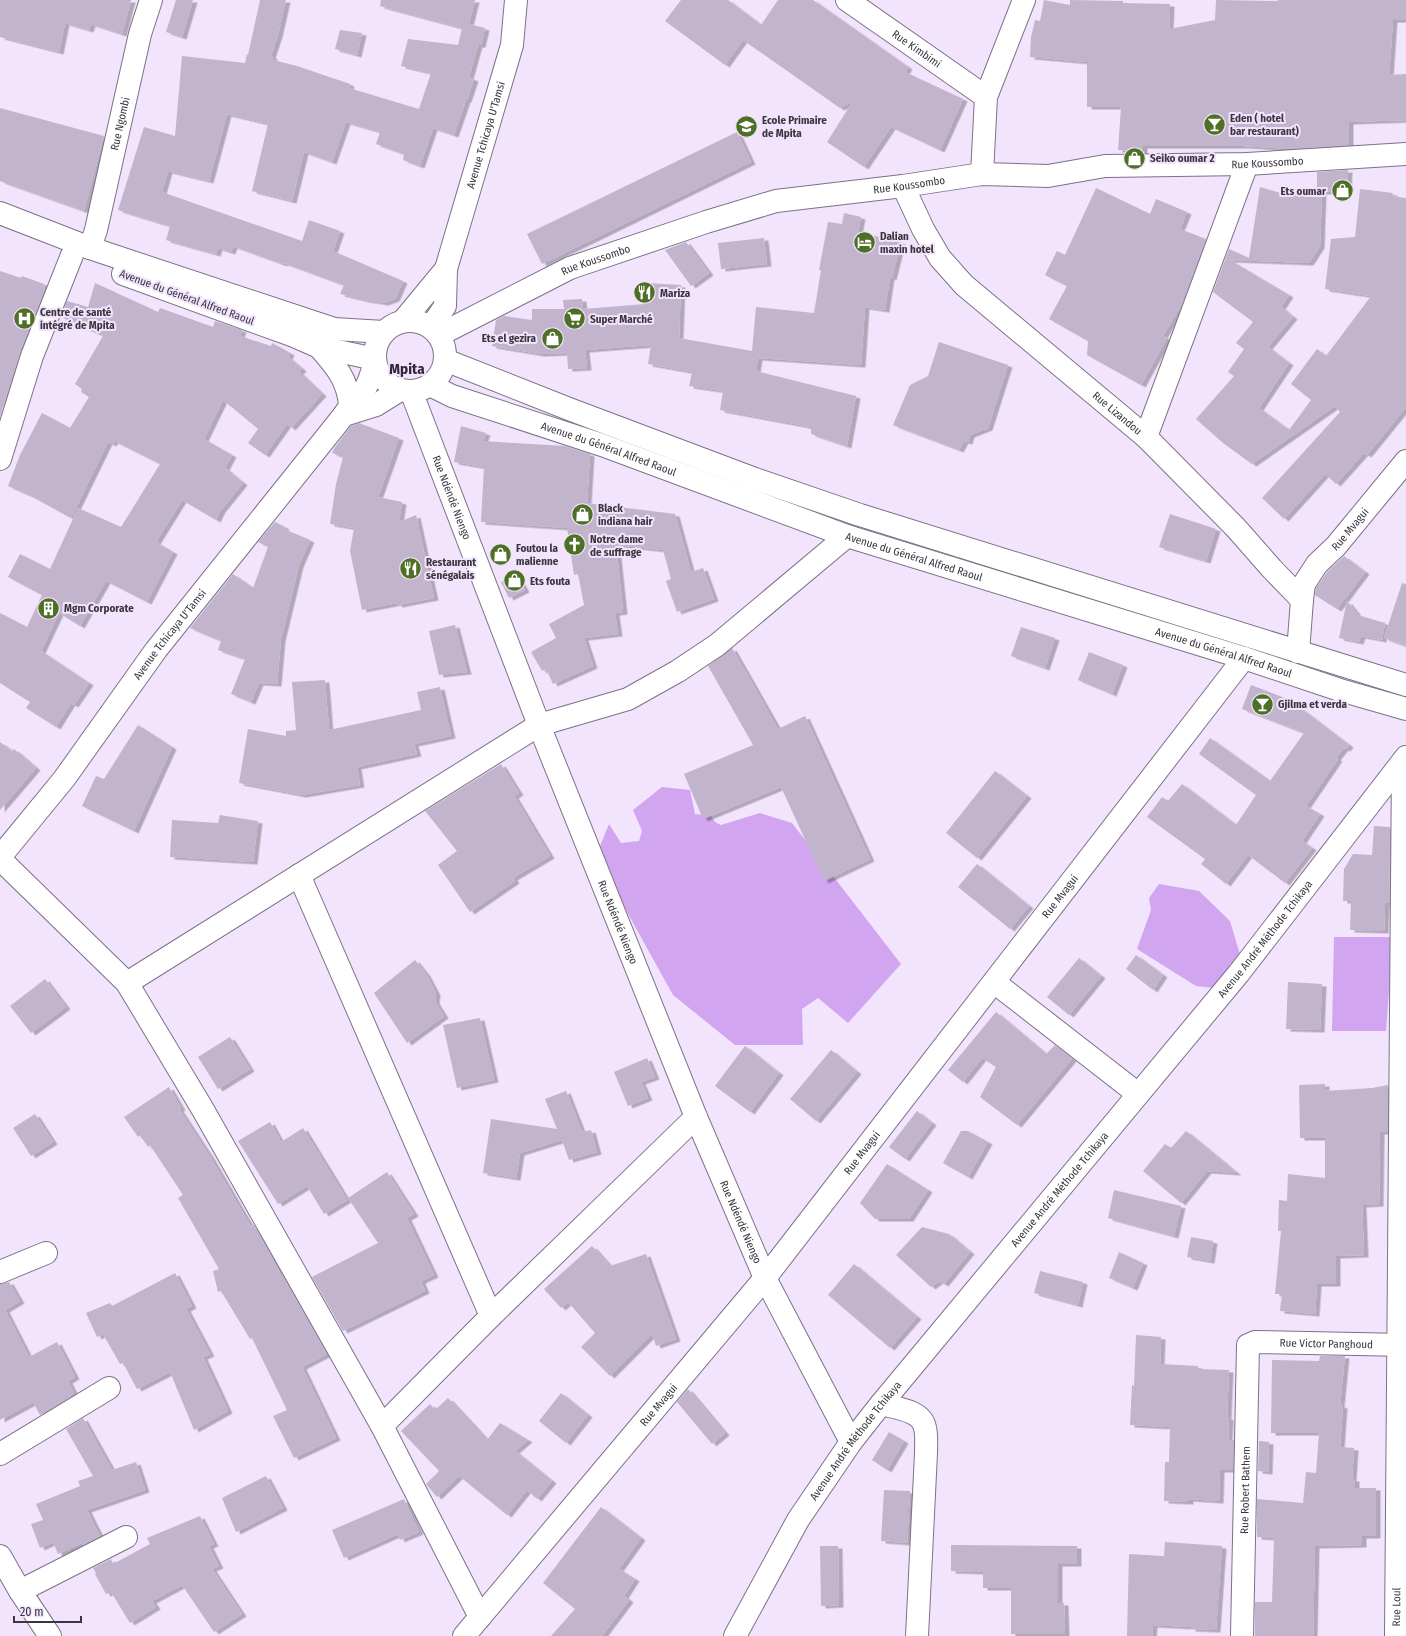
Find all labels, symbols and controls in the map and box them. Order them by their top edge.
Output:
street label: Rue Kimbimi [889,27,944,71]
street label: Avenue Tchicaya U'Tamsi [464,80,508,190]
street label: Rue Ngombi [108,96,133,152]
bar icon: Eden ( hotel bar restaurant) [1201,111,1227,137]
place label: Eden ( hotel bar restaurant) [1230,112,1300,138]
school or university icon: Ecole Primaire de Mpita [734,113,760,139]
place label: Ecole Primaire de Mpita [762,114,827,140]
shop icon: Seiko oumar 2 [1121,145,1147,171]
place label: Seiko oumar 2 [1150,152,1215,165]
street label: Rue Koussombo [1231,154,1304,171]
street label: Rue Koussombo [873,174,946,196]
shop icon: Ets oumar [1329,178,1355,204]
place label: Ets oumar [1281,185,1327,198]
hotel icon: Dalian maxin hotel [852,229,878,255]
place label: Dalian maxin hotel [880,230,935,256]
street label: Rue Koussombo [559,242,632,278]
street label: Avenue du Général Alfred Raoul [118,267,256,328]
restaurant icon: Mariza [631,280,657,306]
place label: Mariza [660,287,691,300]
hospital icon: Centre de santé intégré de Mpita [11,305,37,331]
place label: Centre de santé intégré de Mpita [40,306,115,332]
supermarket icon: Super Marché [561,306,587,332]
place label: Super Marché [590,313,653,326]
shop icon: Ets el gezira [539,325,565,351]
place label: Ets el gezira [482,332,537,345]
district label: Mpita [389,360,425,378]
street label: Rue Lizandou [1090,389,1144,438]
street label: Avenue du Général Alfred Raoul [539,420,678,479]
street label: Rue Ndéndé Niengo [429,454,473,542]
shop icon: Black indiana hair [569,501,595,527]
place label: Black indiana hair [598,502,654,528]
street label: Rue Mvagui [1329,505,1372,554]
street label: Avenue du Général Alfred Raoul [844,530,984,584]
church icon: Notre dame de suffrage [562,532,588,558]
place label: Notre dame de suffrage [590,533,644,559]
shop icon: Foutou la malienne [488,541,514,567]
place label: Foutou la malienne [516,542,559,568]
restaurant icon: Restaurant sénégalais [397,555,423,581]
place label: Restaurant sénégalais [426,556,476,582]
shop icon: Ets fouta [502,568,528,594]
place label: Ets fouta [530,575,571,588]
street label: Avenue Tchicaya U'Tamsi [131,587,209,682]
building icon: Mgm Corporate [36,595,62,621]
place label: Mgm Corporate [64,602,134,615]
street label: Avenue du Général Alfred Raoul [1154,625,1294,681]
bar icon: Gjilma et verda [1250,691,1276,717]
place label: Gjilma et verda [1278,698,1347,711]
street label: Rue Mvagui [1039,872,1081,921]
street label: Avenue André Méthode Tchikaya [1215,878,1315,1000]
street label: Rue Ndéndé Niengo [595,879,640,966]
street label: Rue Mvagui [841,1129,883,1177]
street label: Avenue André Méthode Tchikaya [1008,1129,1111,1250]
street label: Rue Ndéndé Niengo [717,1179,764,1266]
street label: Rue Victor Panghoud [1279,1336,1373,1351]
street label: Avenue André Méthode Tchikaya [807,1379,904,1503]
street label: Rue Mvagui [637,1381,680,1429]
street label: Rue Robert Bathem [1238,1446,1253,1534]
street label: Rue Loul [1390,1587,1403,1627]
scale bar [14,1598,81,1624]
text: 20 m [20,1605,44,1619]

